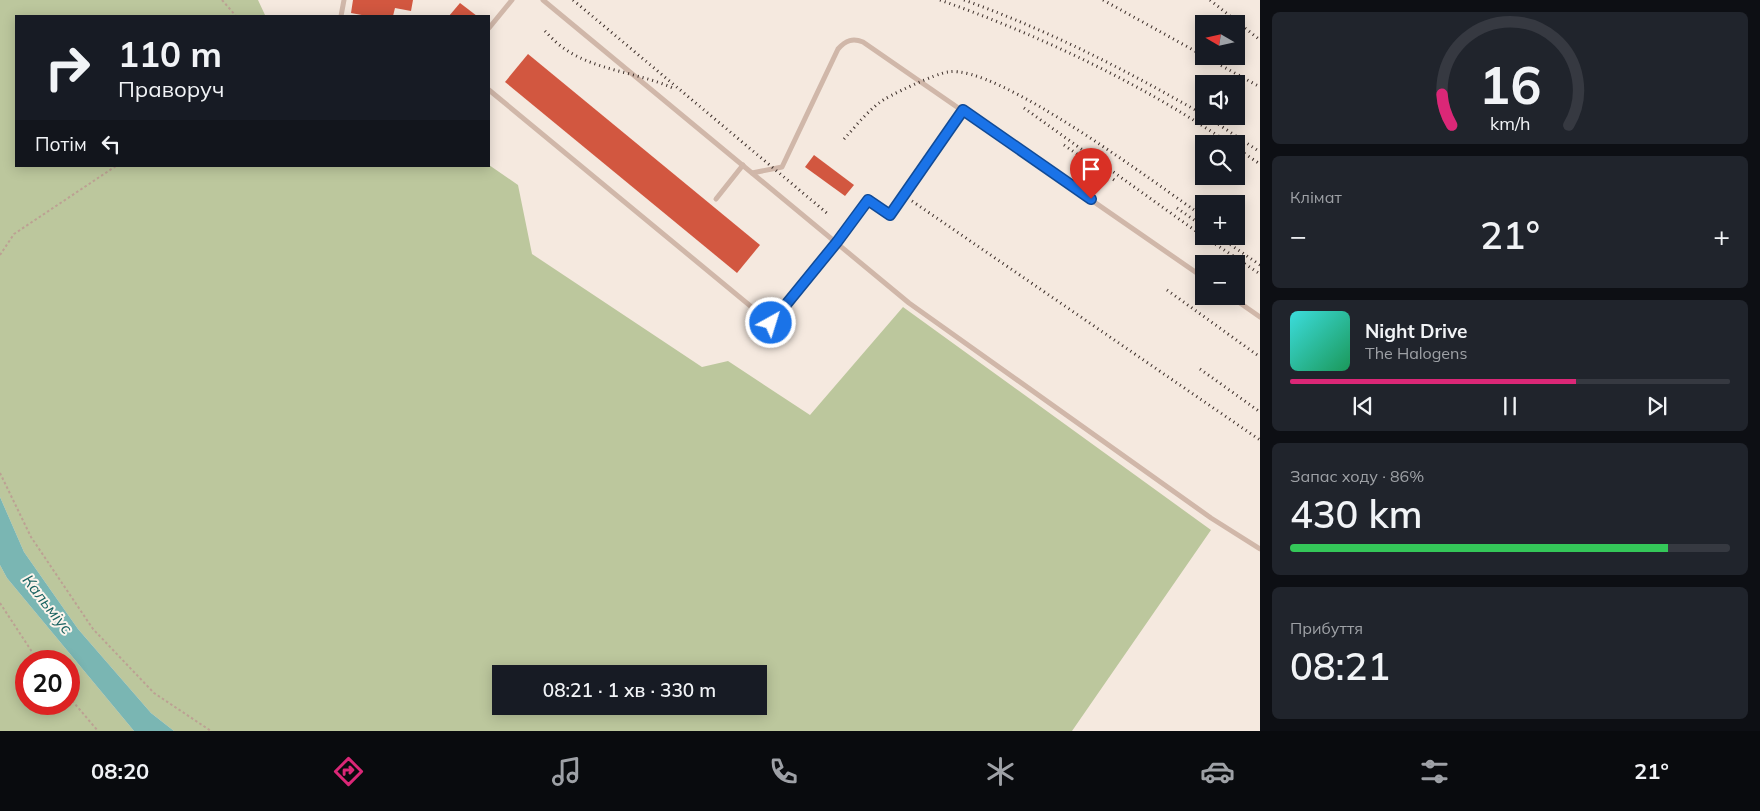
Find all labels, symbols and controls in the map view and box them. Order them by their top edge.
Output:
north arrow [1195,15,1245,65]
map controls [1195,15,1245,305]
text: 110 m [118,32,222,76]
icon: right [35,35,100,100]
text: 16 [1479,52,1541,117]
text: Праворуч [118,75,224,103]
button: sound [1195,75,1245,125]
text: km/h [1490,112,1530,134]
icon: left [97,130,125,158]
text: Потім [35,132,87,156]
button: search [1195,135,1245,185]
pin [1070,148,1112,199]
icon: arrive [1077,155,1105,183]
text: Клімат [1290,187,1342,207]
button: + [1195,195,1245,245]
text: 21° [1480,211,1540,259]
text: − [1290,218,1307,253]
text: + [1713,218,1730,253]
button: − [1195,255,1245,305]
position arrow [744,296,796,348]
text: Night Drive [1365,319,1467,343]
text: The Halogens [1365,343,1467,363]
icon: previous [1349,392,1377,420]
icon: pause [1496,392,1524,420]
icon: next [1643,392,1671,420]
text: Запас ходу · 86% [1290,466,1424,486]
text: 430 km [1290,490,1423,538]
water label: Кальміус [19,570,77,638]
text: Прибуття [1290,618,1363,638]
text: 08:21 [1290,642,1390,690]
speed limit sign: 20 [15,650,80,715]
text: 08:21 · 1 хв · 330 m [543,678,716,702]
icon: directions [331,754,366,789]
icon: music [549,754,584,789]
icon: phone [766,754,801,789]
icon: climate [983,754,1018,789]
icon: car [1200,754,1235,789]
icon: filters [1417,754,1452,789]
text: 08:20 [91,757,149,785]
text: 21° [1634,757,1669,785]

